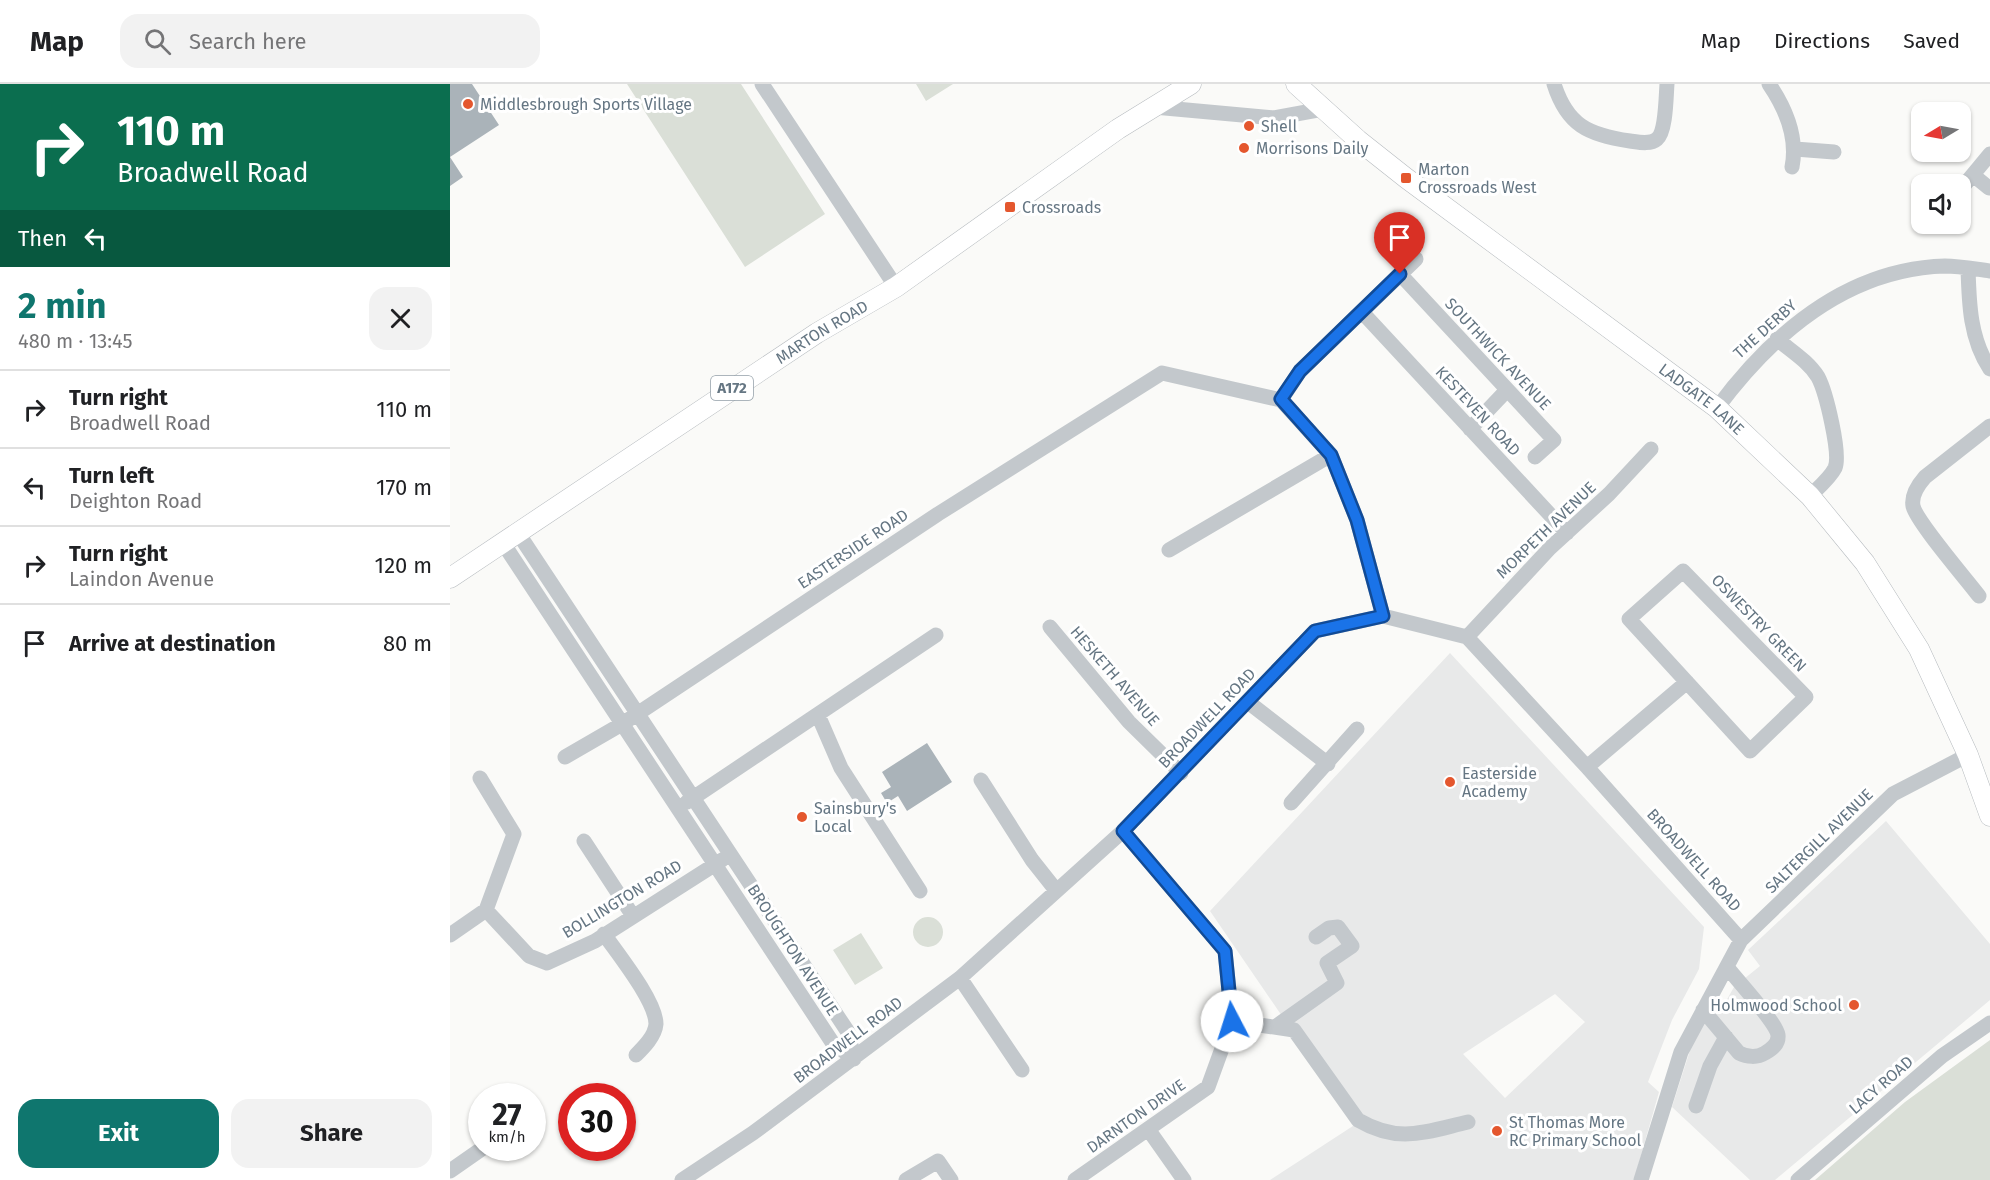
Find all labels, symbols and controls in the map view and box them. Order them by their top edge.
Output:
search box [120,14,540,68]
text: Map [30,25,84,58]
icon: search [141,25,174,58]
text: Search here [189,28,307,55]
text: Map [1701,28,1741,54]
text: Directions [1774,28,1870,54]
text: Saved [1903,28,1960,54]
place label: Middlesbrough Sports Village [480,95,692,114]
marker: Middlesbrough Sports Village [461,97,475,111]
north arrow [1911,102,1971,162]
map controls [1911,102,1971,234]
text: 110 m [117,106,225,156]
icon: right [18,108,96,186]
place label: Shell [1261,117,1298,136]
marker: Shell [1242,119,1256,133]
place label: Morrisons Daily [1256,139,1368,158]
marker: Morrisons Daily [1237,141,1251,155]
text: Broadwell Road [117,157,309,189]
place label: Marton Crossroads West [1418,160,1537,197]
marker: Marton Crossroads West [1399,171,1413,185]
button: sound [1911,174,1971,234]
place label: Crossroads [1022,198,1101,217]
marker: Crossroads [1003,200,1017,214]
pin [1374,212,1425,274]
icon: arrive [1383,221,1416,254]
icon: left [79,222,112,255]
text: Then [18,225,67,252]
text: 2 min [18,284,107,328]
button: close [369,287,432,350]
street label: SOUTHWICK AVENUE [1441,294,1555,414]
street label: THE DERBY [1729,295,1801,362]
street label: MARTON ROAD [772,296,871,367]
text: 480 m · 13:45 [18,329,132,353]
street label: LADGATE LANE [1656,359,1748,438]
street label: KESTEVEN ROAD [1432,362,1524,460]
road number: A172 [711,376,753,400]
text: Turn right [69,384,168,411]
icon: right [18,393,51,426]
text: 110 m [376,396,432,423]
text: Broadwell Road [69,411,211,435]
text: Turn left [69,462,154,489]
icon: left [18,471,51,504]
text: 170 m [376,474,432,501]
street label: MORPETH AVENUE [1492,478,1600,582]
text: Deighton Road [69,489,202,513]
street label: EASTERSIDE ROAD [794,505,912,593]
text: Turn right [69,540,168,567]
icon: right [18,549,51,582]
text: 120 m [375,552,432,579]
text: Laindon Avenue [69,567,214,591]
street label: OSWESTRY GREEN [1708,570,1810,676]
street label: HESKETH AVENUE [1067,622,1163,730]
icon: arrive [18,627,51,660]
text: Arrive at destination [69,630,276,657]
text: 80 m [383,630,432,657]
street label: BROADWELL ROAD [1154,664,1260,772]
place label: Easterside Academy [1462,764,1537,801]
marker: Easterside Academy [1443,775,1457,789]
street label: SALTERGILL AVENUE [1761,785,1877,897]
place label: Sainsbury's Local [814,799,896,836]
street label: BROADWELL ROAD [1643,805,1745,915]
marker: Sainsbury's Local [795,810,809,824]
street label: BOLLINGTON ROAD [559,856,685,942]
street label: BROUGHTON AVENUE [744,881,842,1019]
position arrow [1200,989,1264,1053]
street label: BROADWELL ROAD [790,993,906,1087]
place label: Holmwood School [1710,996,1842,1015]
marker: Holmwood School [1847,998,1861,1012]
street label: LACY ROAD [1845,1052,1917,1118]
street label: DARNTON DRIVE [1083,1075,1189,1157]
speed limit sign: 30 [558,1083,636,1161]
text: 27 [492,1097,522,1133]
button: Exit [18,1099,219,1168]
button: Share [231,1099,432,1168]
place label: St Thomas More RC Primary School [1509,1113,1642,1150]
marker: St Thomas More RC Primary School [1490,1124,1504,1138]
text: km/h [488,1128,526,1146]

